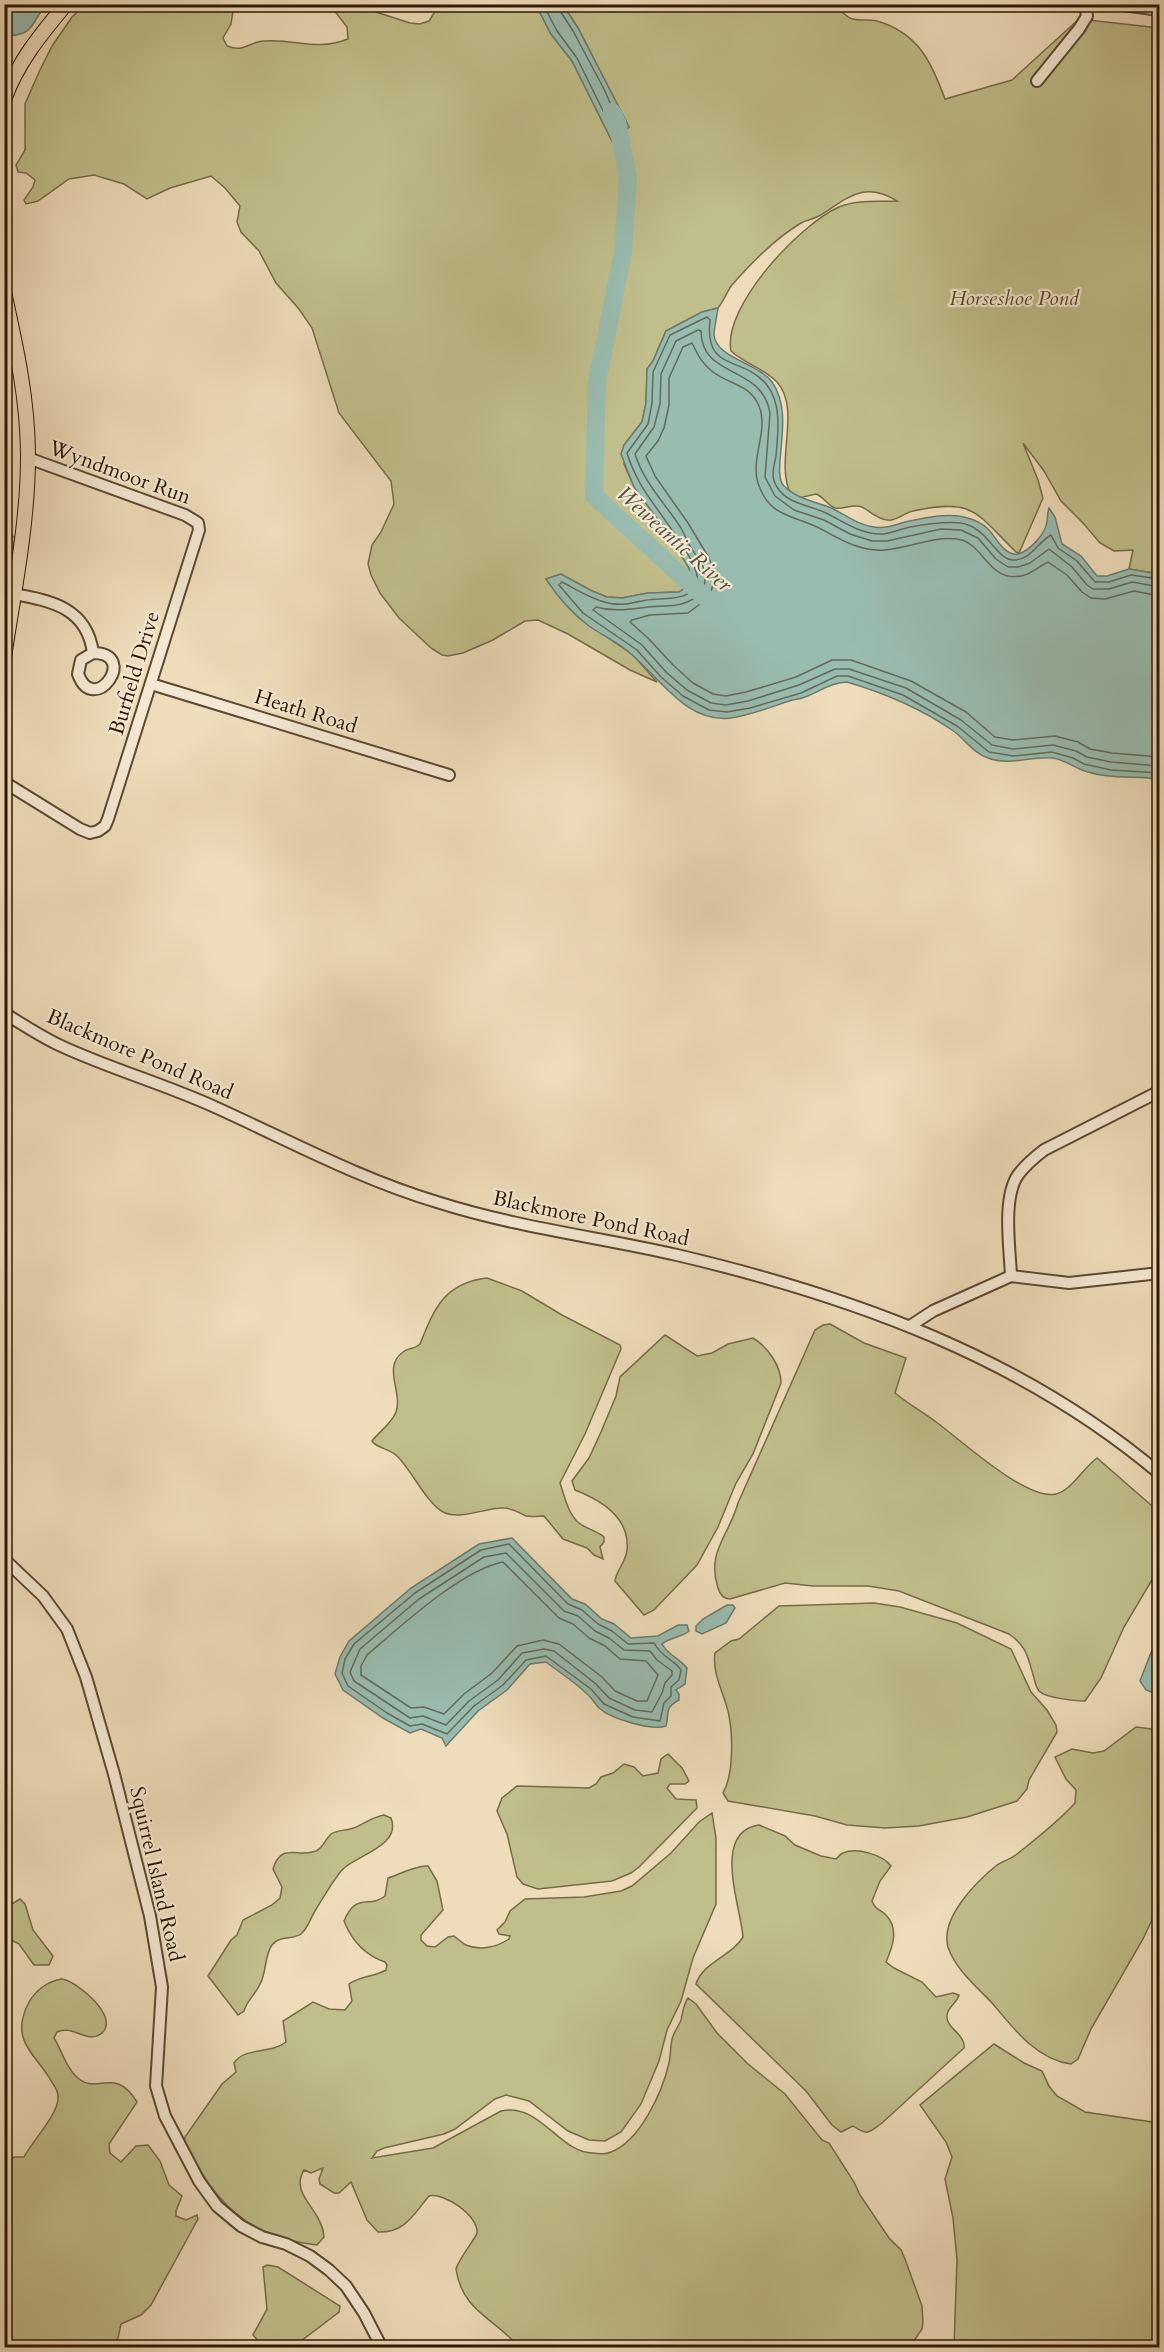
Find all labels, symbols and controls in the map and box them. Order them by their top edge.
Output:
park label: Horseshoe Pond [949,284,1080,313]
street label: Wyndmoor Run [44,433,195,512]
water label: Weweantic River [610,479,739,599]
street label: Burfield Drive [102,608,167,738]
street label: Heath Road [251,682,361,741]
street label: Blackmore Pond Road [42,1002,238,1107]
street label: Blackmore Pond Road [490,1184,692,1253]
street label: Squirrel Island Road [122,1784,191,1964]

